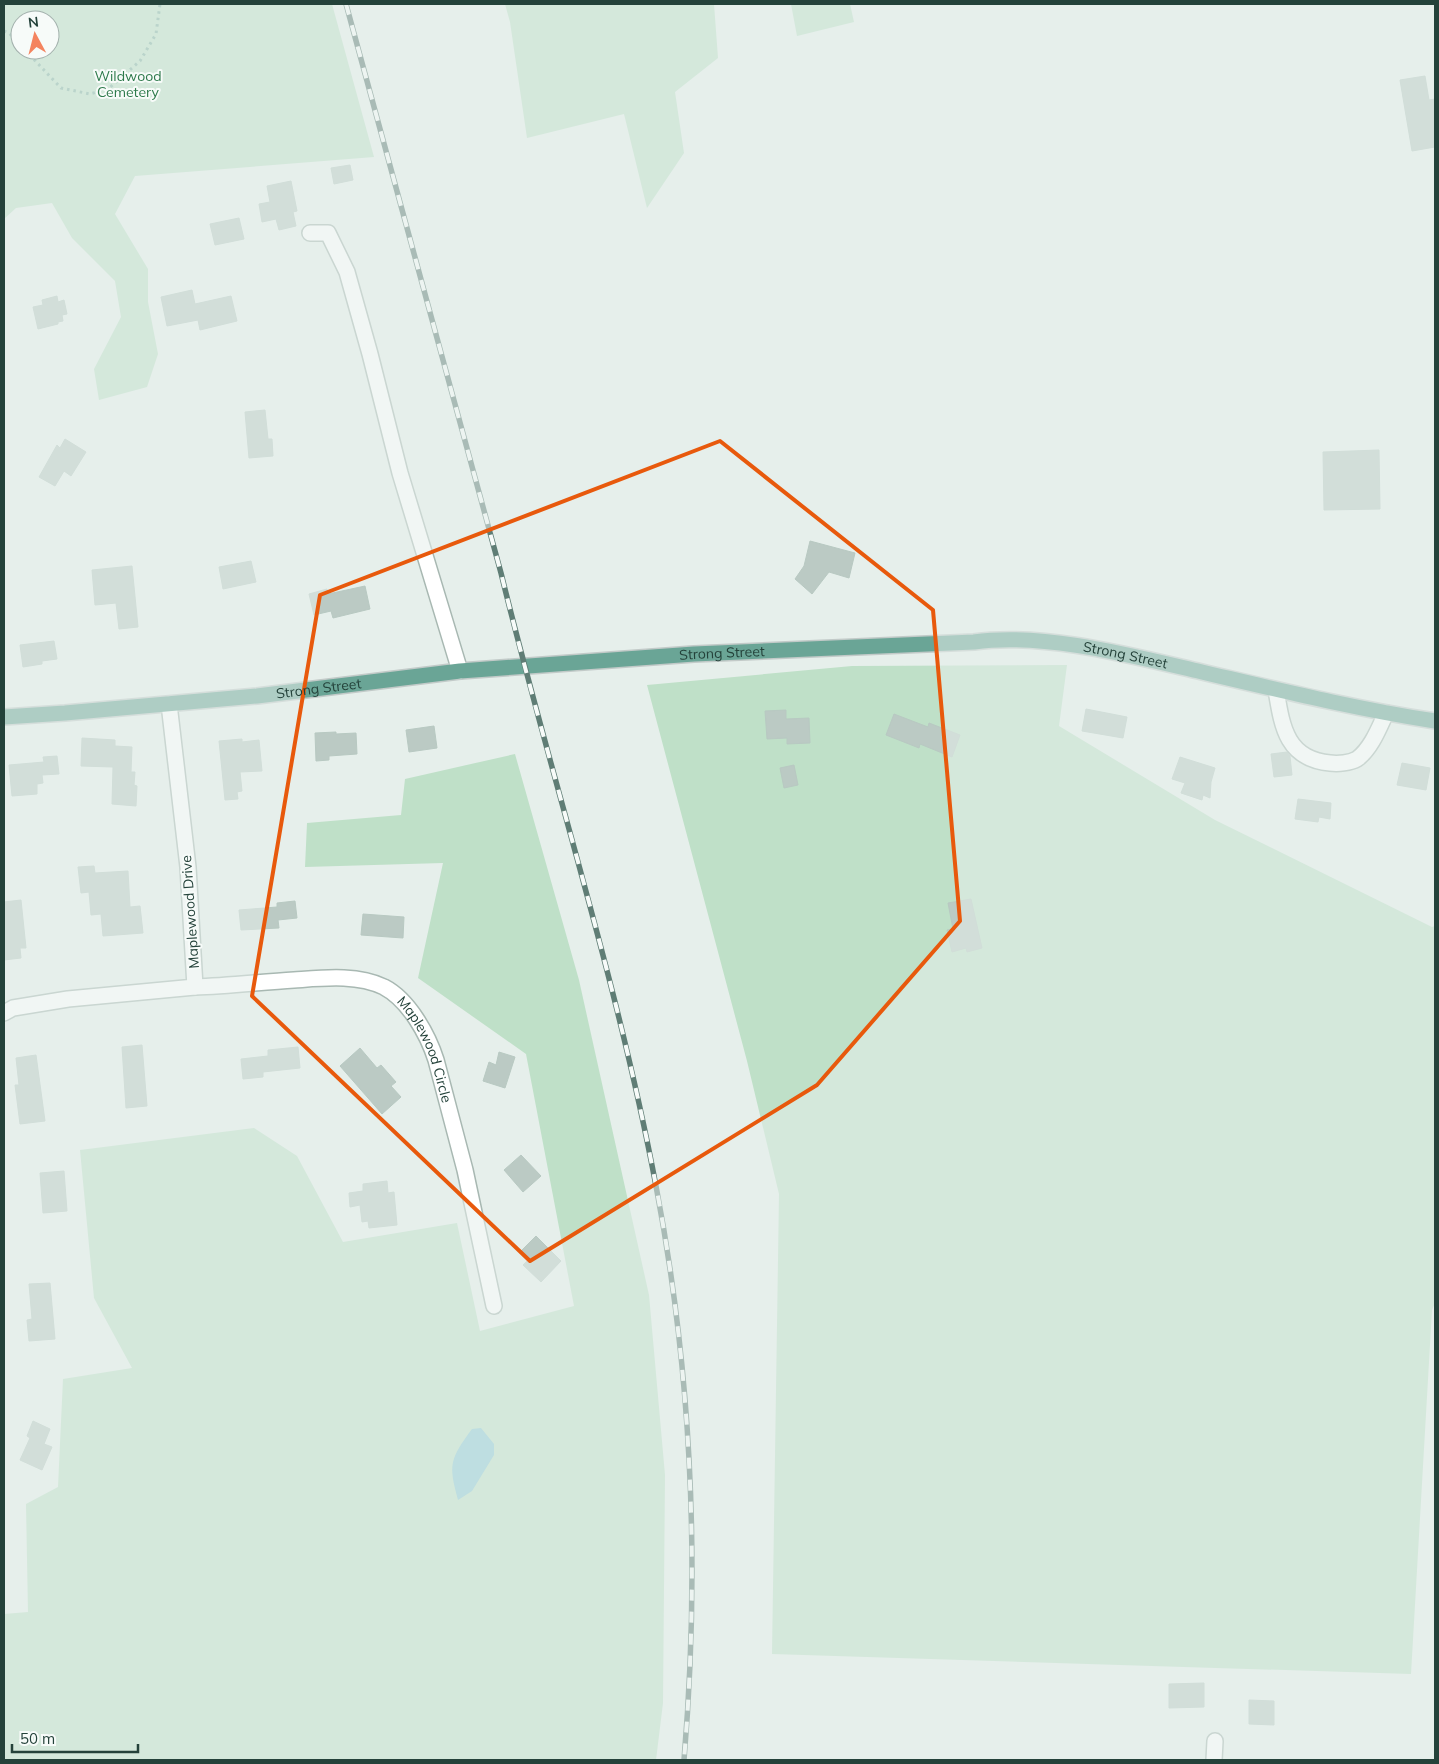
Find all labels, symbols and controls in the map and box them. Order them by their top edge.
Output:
north arrow [10,10,60,60]
text: N [27,13,40,32]
park label: Wildwood Cemetery [94,67,162,101]
street label: Strong Street [1082,638,1170,673]
street label: Strong Street [679,642,765,664]
street label: Strong Street [275,674,362,703]
street label: Maplewood Drive [177,855,203,969]
street label: Maplewood Circle [393,992,456,1105]
scale bar [12,1722,139,1754]
text: 50 m [20,1729,55,1748]

